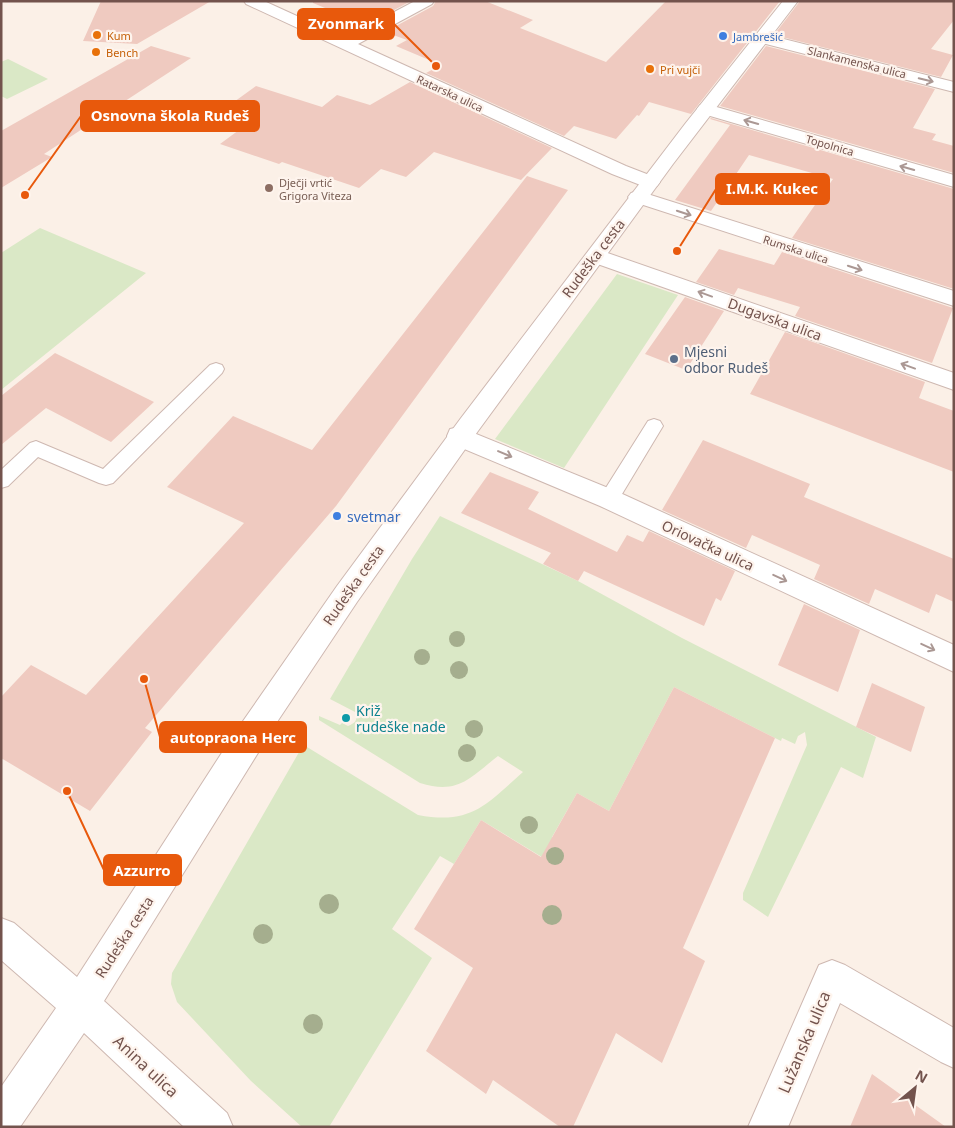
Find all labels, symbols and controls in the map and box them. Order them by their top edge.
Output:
callout: Zvonmark [298,9,394,39]
text: Zvonmark [308,13,385,33]
place label: Kum [107,28,131,43]
marker: Kum [91,29,103,41]
place label: Jambrešić [732,29,783,44]
marker: Jambrešić [717,30,729,42]
street label: Slankamenska ulica [806,42,908,82]
place label: Bench [106,45,138,60]
marker: Bench [90,46,102,58]
place label: Pri vujči [660,62,700,77]
marker: Pri vujči [644,63,656,75]
street label: Ratarska ulica [414,71,486,115]
one-way arrow [917,76,933,85]
callout: Osnovna škola Rudeš [81,101,259,131]
text: Osnovna škola Rudeš [91,105,250,125]
one-way arrow [743,117,759,127]
street label: Topolnica [804,131,856,159]
one-way arrow [899,162,915,172]
callout: I.M.K. Kukec [716,174,829,204]
place label: Dječji vrtić Grigora Viteza [279,175,352,203]
text: I.M.K. Kukec [726,178,818,198]
marker: Dječji vrtić Grigora Viteza [263,182,275,194]
one-way arrow [676,209,691,218]
street label: Rudeška cesta [557,215,629,301]
street label: Rumska ulica [761,231,831,267]
one-way arrow [847,263,863,273]
one-way arrow [698,289,713,298]
street label: Dugavska ulica [725,293,825,345]
place label: Mjesni odbor Rudeš [684,342,768,377]
marker: Mjesni odbor Rudeš [668,353,680,365]
one-way arrow [901,361,916,370]
one-way arrow [497,449,512,459]
place label: svetmar [347,507,401,526]
marker: svetmar [331,510,343,522]
street label: Oriovačka ulica [659,515,757,575]
street label: Rudeška cesta [318,541,388,629]
one-way arrow [772,574,787,584]
one-way arrow [920,642,935,652]
place label: Križ rudeške nade [356,701,446,736]
marker: Križ rudeške nade [340,712,352,724]
callout: autopraona Herc [160,722,306,752]
text: autopraona Herc [170,727,296,747]
callout: Azzurro [104,855,181,885]
text: Azzurro [113,860,171,880]
street label: Rudeška cesta [90,893,158,981]
street label: Lužanska ulica [773,988,835,1096]
street label: Anina ulica [108,1030,184,1102]
north arrow [890,1063,940,1113]
text: N [912,1065,931,1087]

